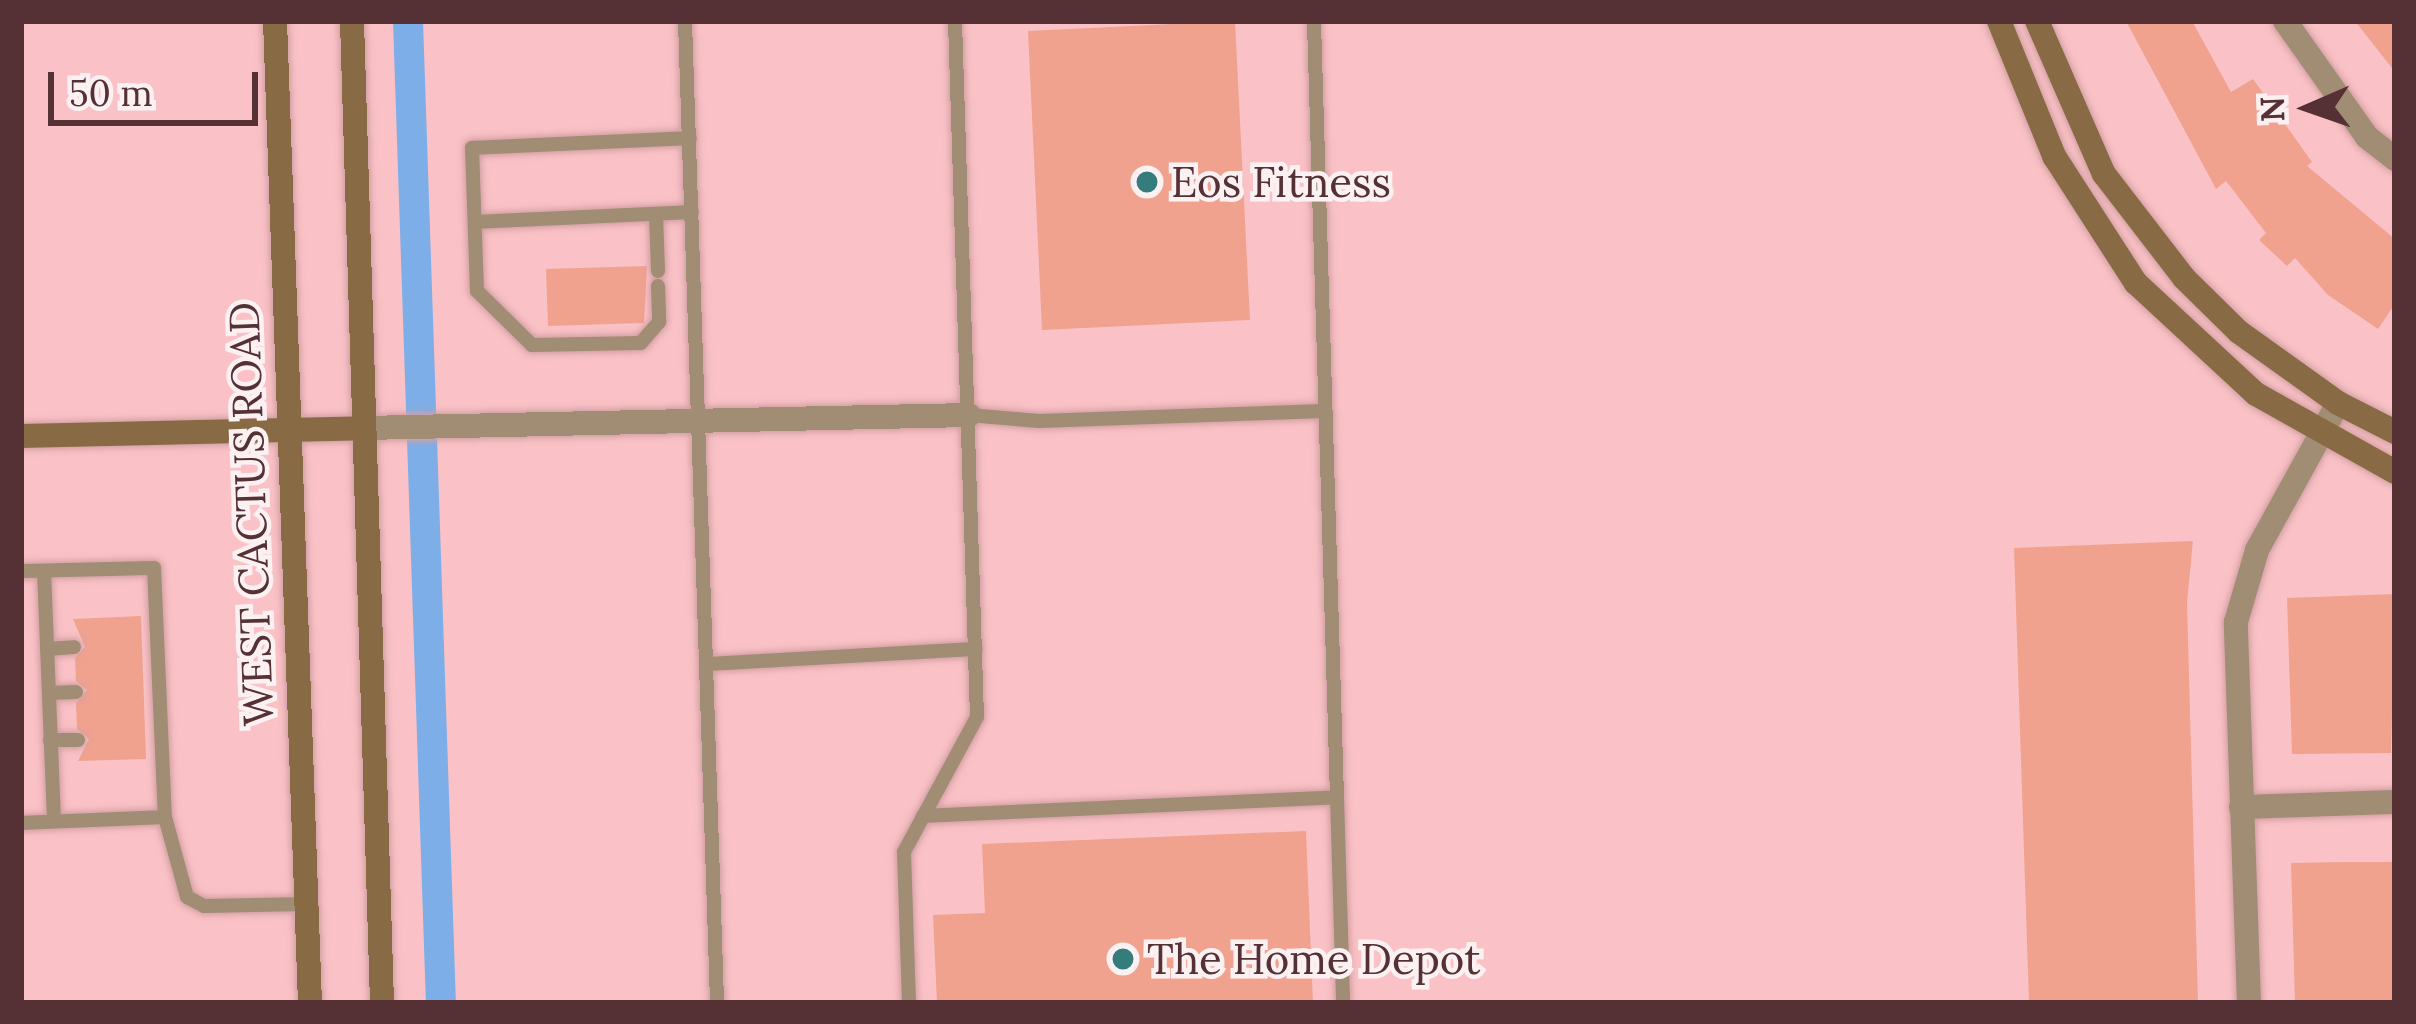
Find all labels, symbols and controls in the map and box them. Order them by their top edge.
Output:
scale bar [54,48,264,122]
north arrow [2248,48,2368,168]
text: 50 m [69,70,153,116]
text: N [2251,96,2293,123]
place label: Eos Fitness [1171,157,1391,207]
marker: Eos Fitness [1134,169,1160,195]
street label: WEST CACTUS ROAD [218,301,284,727]
place label: The Home Depot [1147,934,1481,984]
marker: The Home Depot [1110,946,1136,972]

